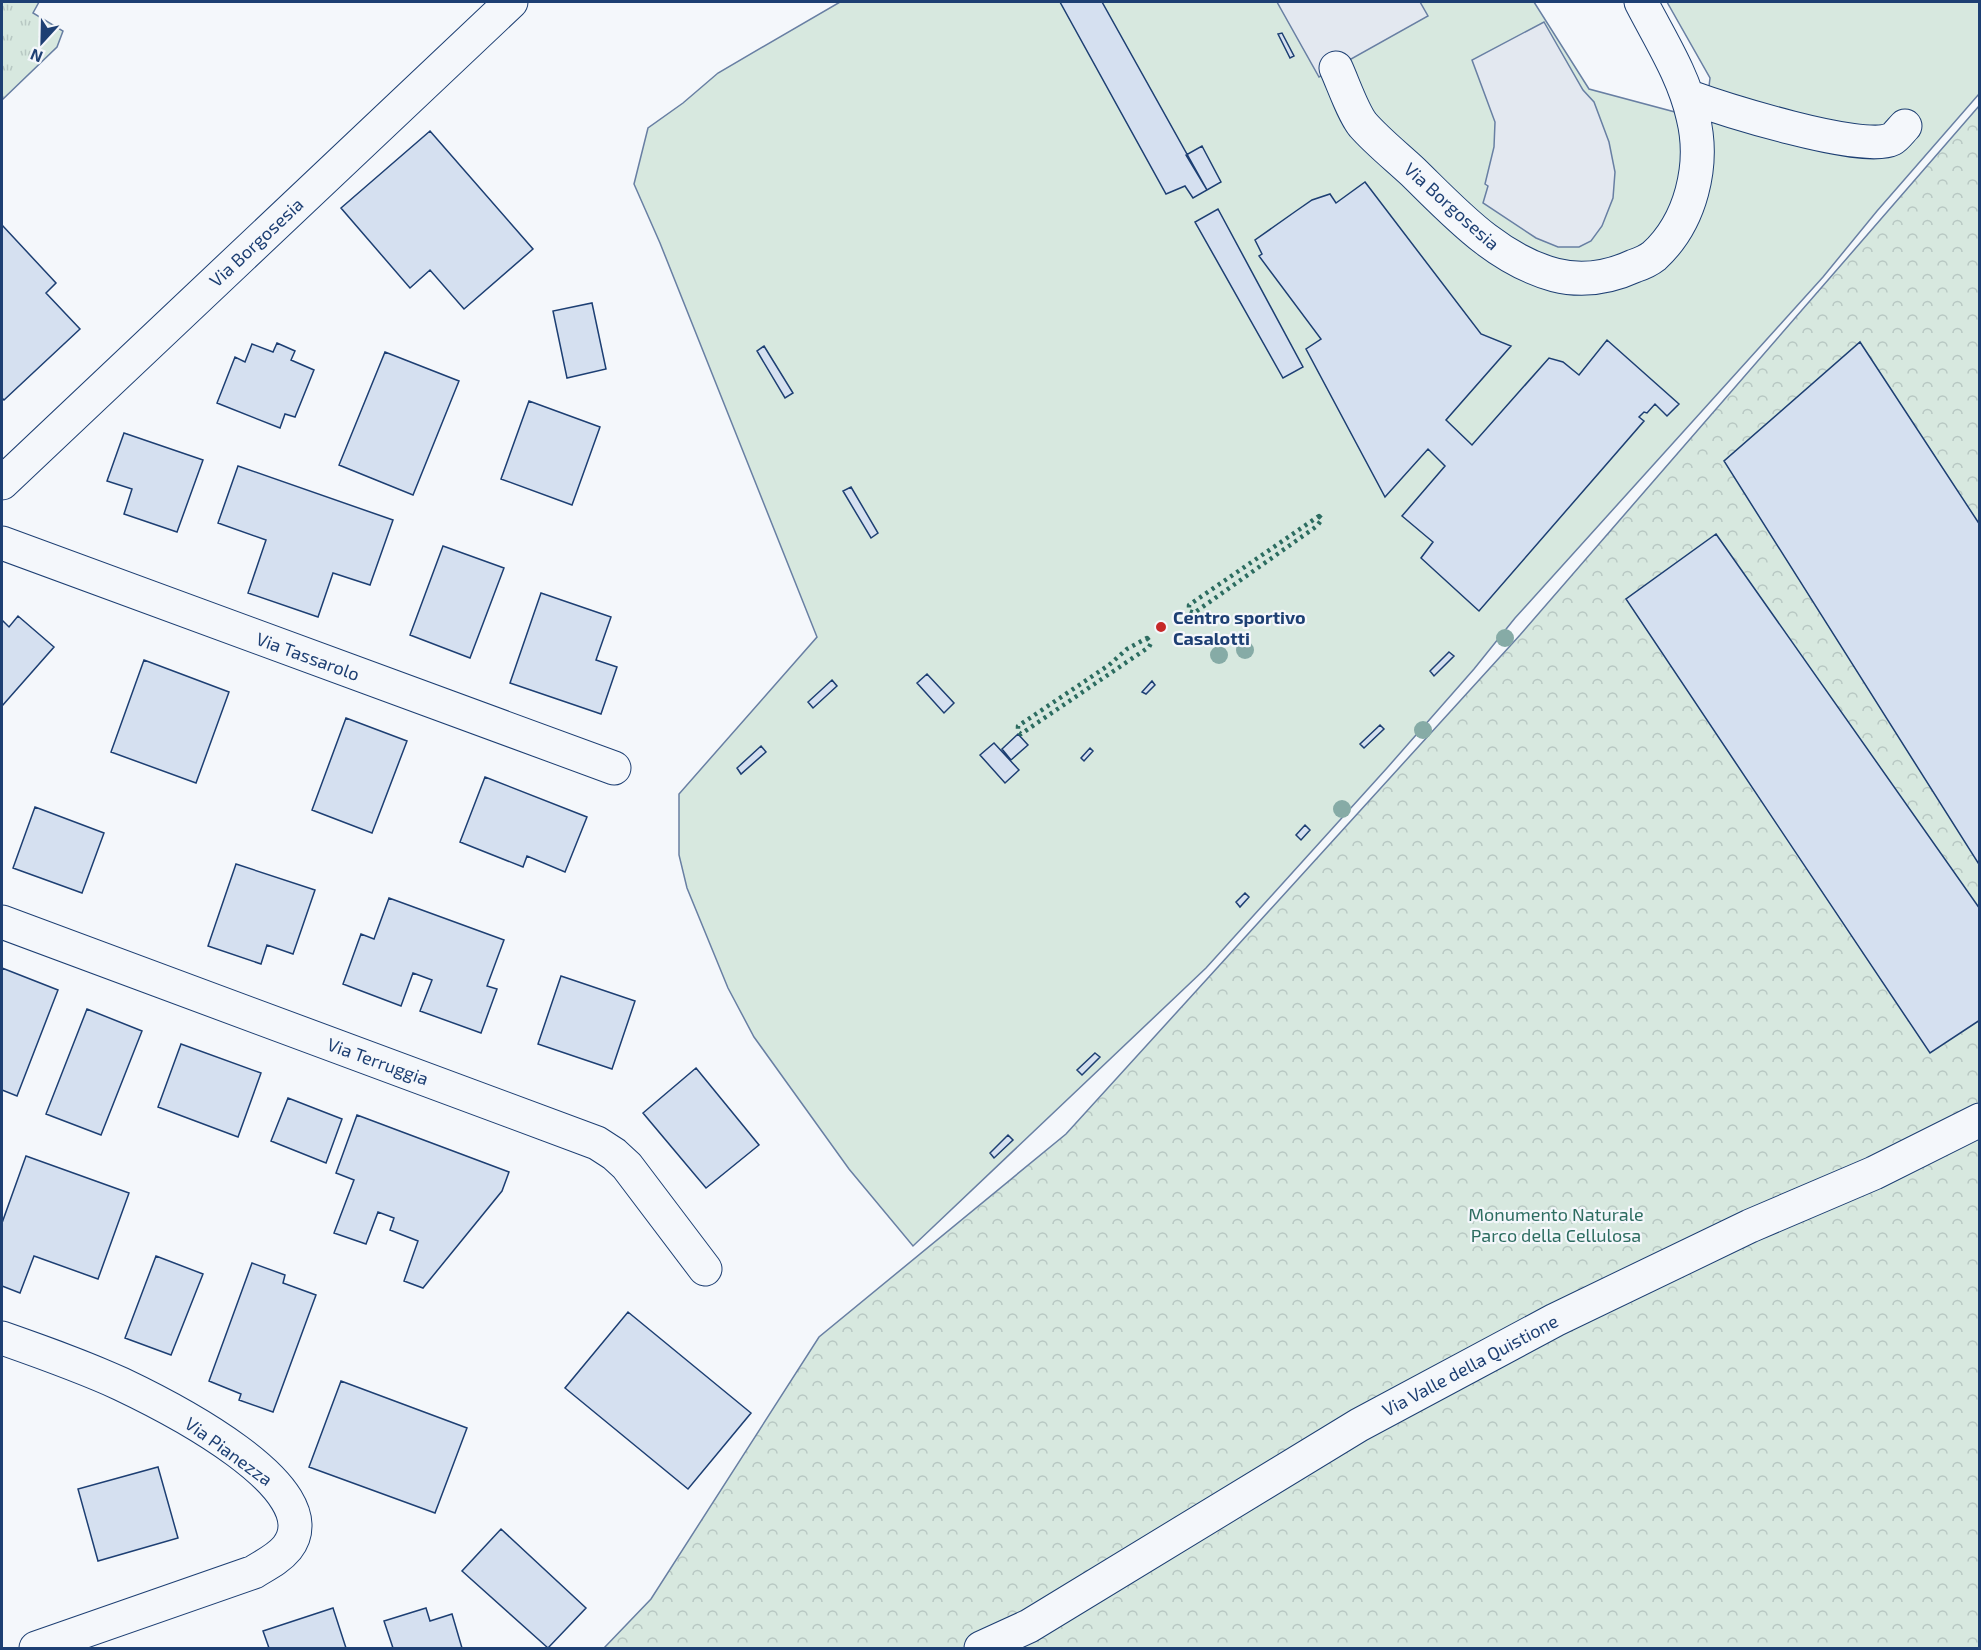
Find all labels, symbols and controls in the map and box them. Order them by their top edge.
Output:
north arrow [12,12,72,72]
text: N [27,45,45,67]
street label: Via Borgosesia [1400,158,1504,254]
street label: Via Borgosesia [204,193,308,291]
place label: Centro sportivo Casalotti [1173,606,1306,649]
marker: Centro sportivo Casalotti [1154,620,1168,634]
street label: Via Tassarolo [253,627,363,685]
street label: Via Terruggia [324,1033,432,1089]
park label: Monumento Naturale Parco della Cellulosa [1468,1203,1644,1246]
street label: Via Valle della Quistione [1378,1309,1562,1421]
street label: Via Pianezza [181,1412,277,1490]

